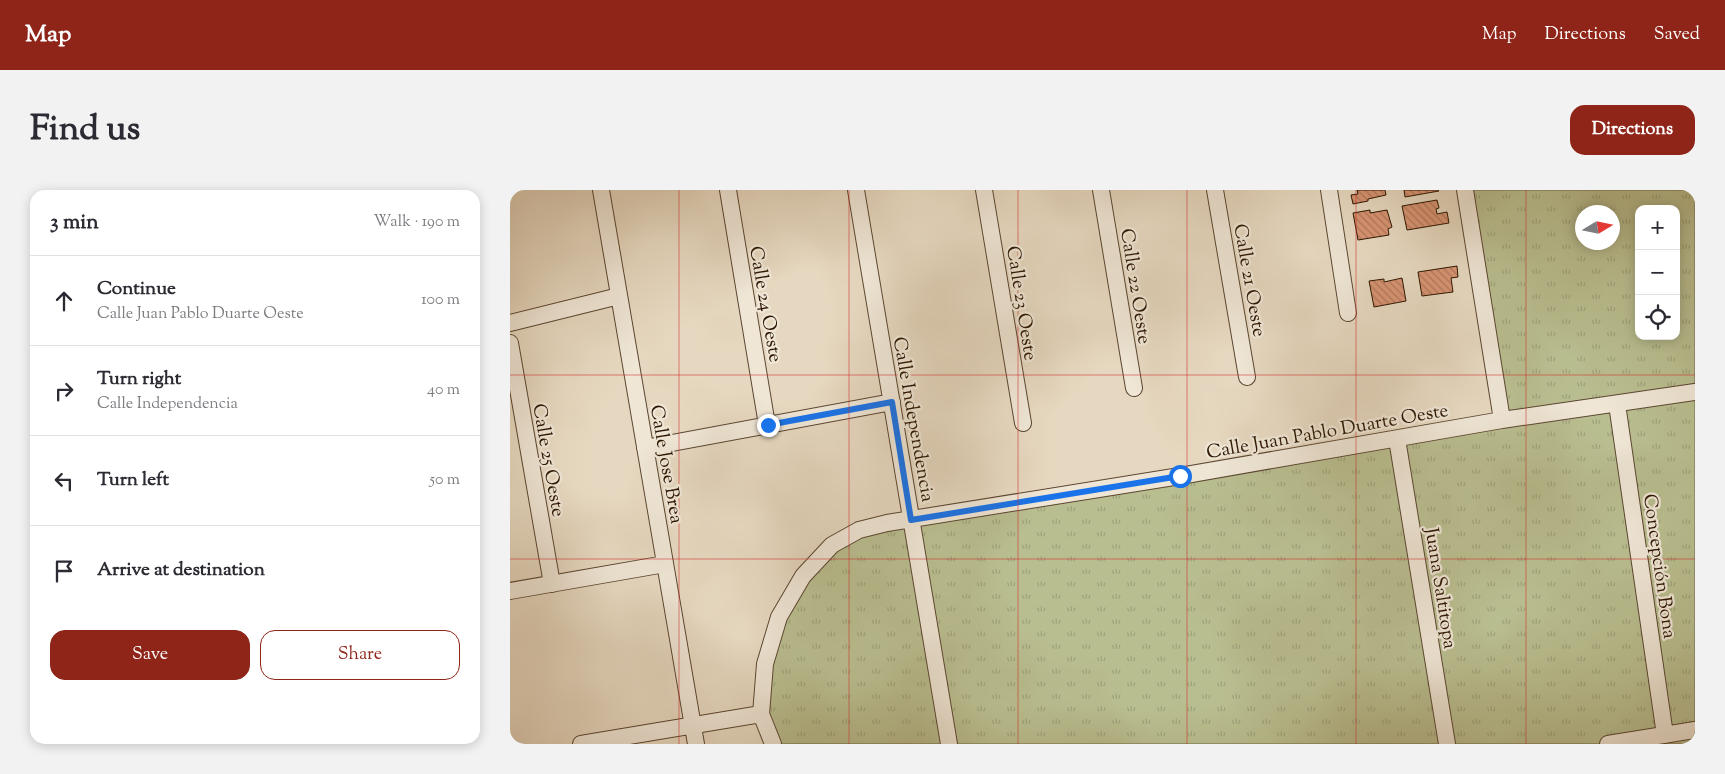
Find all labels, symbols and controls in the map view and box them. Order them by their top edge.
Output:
text: Map [25,18,71,52]
text: Map [1482,22,1517,48]
text: Directions [1545,22,1626,48]
text: Saved [1654,22,1700,48]
text: Find us [30,105,140,156]
button: Directions [1570,105,1695,155]
north arrow [1575,205,1620,250]
map controls [1635,205,1680,340]
button: + [1635,205,1680,250]
text: 3 min [50,208,99,238]
text: Walk · 190 m [373,211,460,234]
street label: Calle 21 Oeste [1225,222,1272,339]
street label: Calle 22 Oeste [1112,227,1157,346]
street label: Calle 24 Oeste [741,244,788,365]
street label: Calle 23 Oeste [998,244,1043,363]
button: − [1635,250,1680,295]
text: Continue [97,276,176,303]
icon: ahead [50,287,78,315]
text: 100 m [421,289,460,312]
button: locate [1635,295,1680,340]
text: Calle Juan Pablo Duarte Oeste [97,303,304,326]
street label: Calle Independencia [885,335,940,504]
text: Turn right [97,366,181,393]
icon: right [50,377,78,405]
text: 40 m [427,379,460,402]
text: Calle Independencia [97,393,238,416]
street label: Calle Juan Pablo Duarte Oeste [1204,398,1451,467]
street label: Calle 25 Oeste [524,402,571,519]
street label: Calle Jose Brea [642,403,689,526]
route end [757,414,780,437]
route start [1169,465,1192,488]
icon: left [50,467,78,495]
text: Turn left [97,467,169,494]
text: 50 m [429,469,460,492]
street label: Concepción Bona [1635,492,1682,641]
street label: Juana Saltitopa [1416,525,1462,651]
icon: arrive [50,557,78,585]
text: Arrive at destination [97,557,265,584]
button: Save [50,630,250,680]
button: Share [260,630,460,680]

